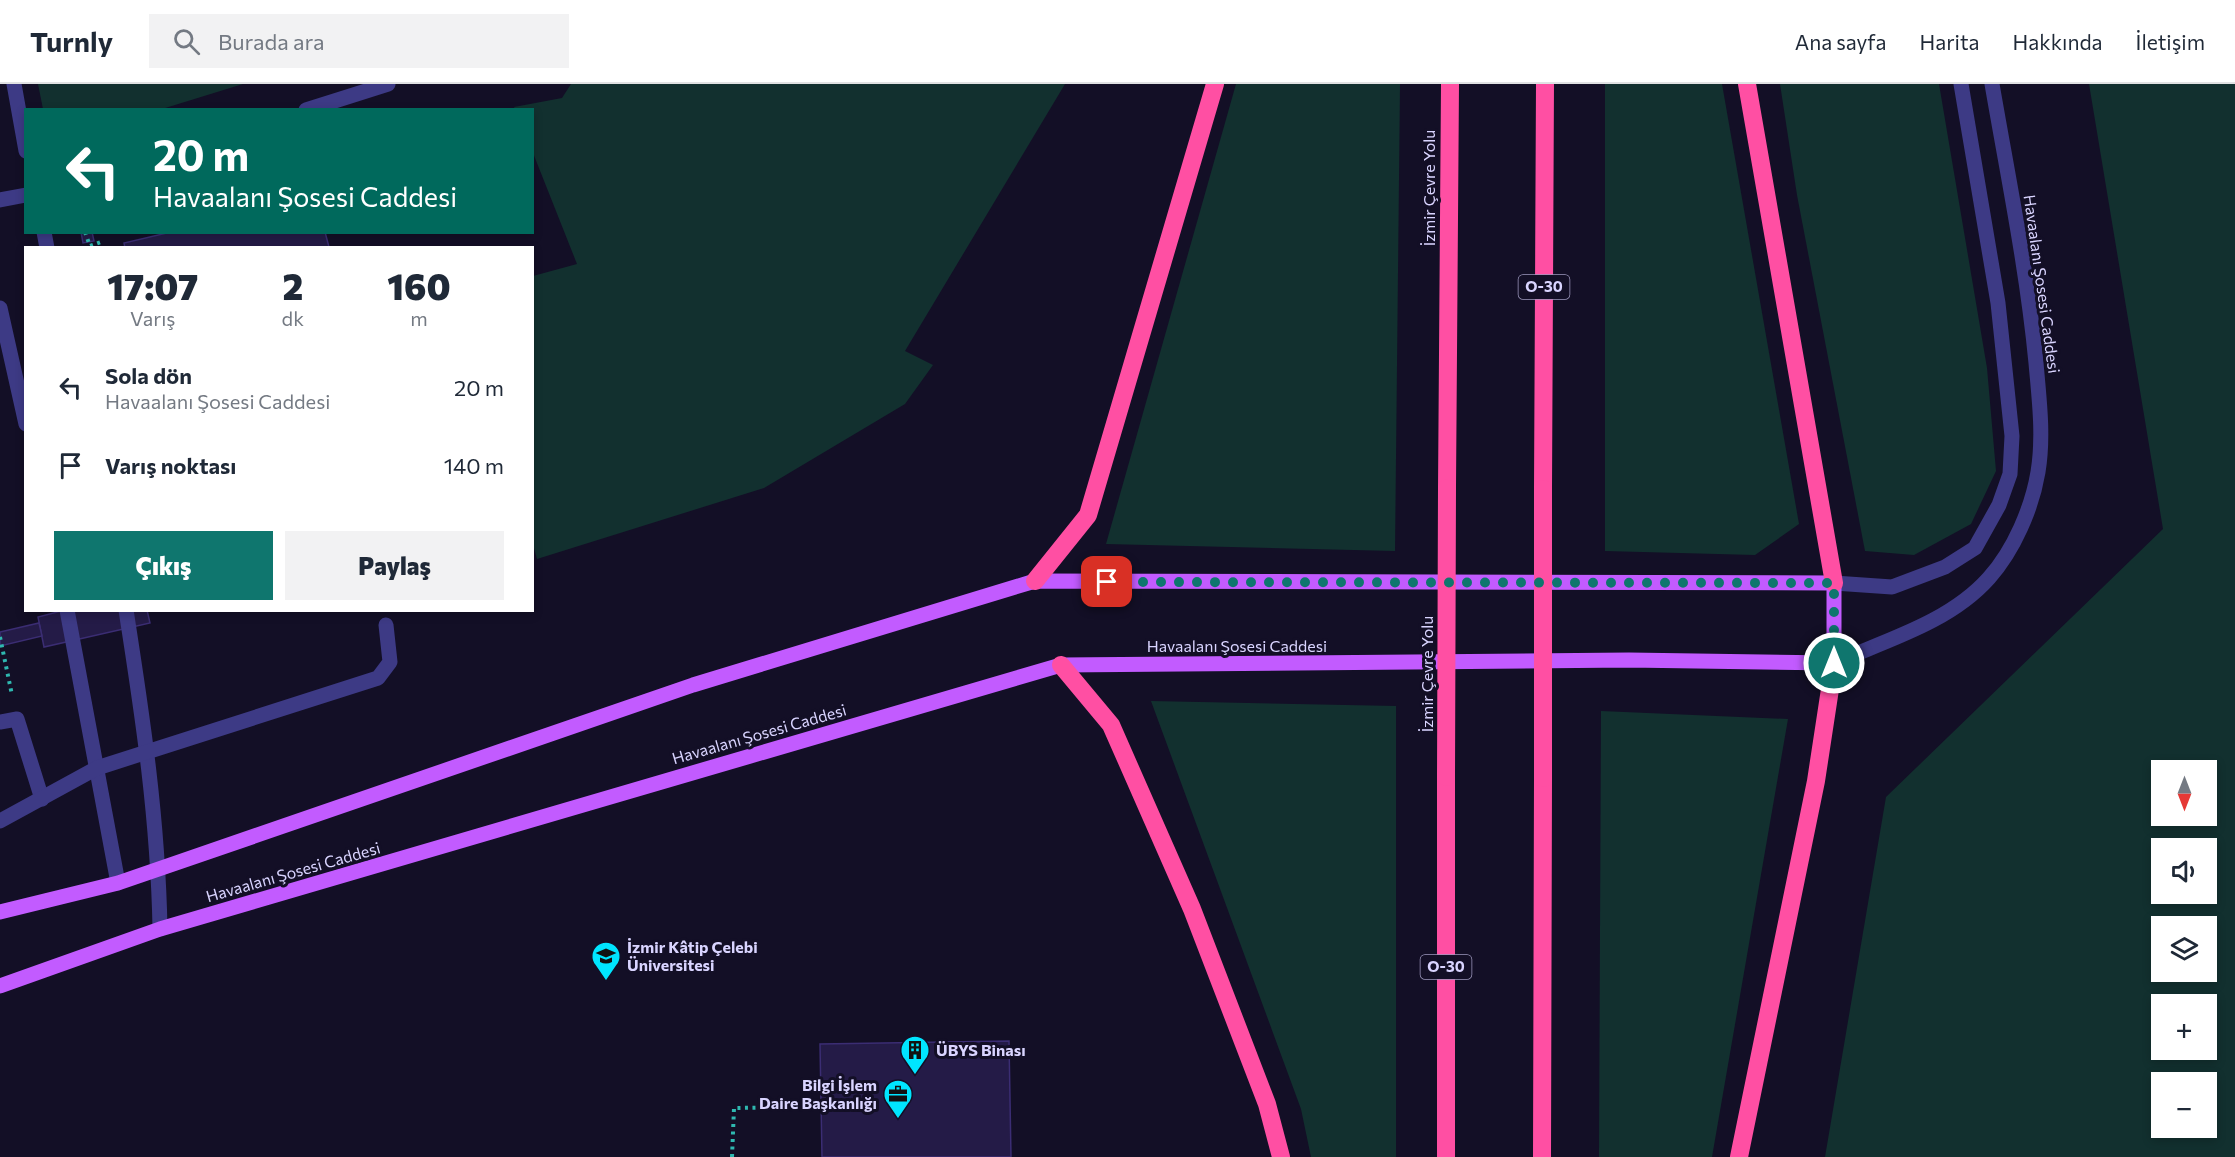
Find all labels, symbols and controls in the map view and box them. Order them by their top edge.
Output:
search box [149,14,569,68]
text: Turnly [30,24,113,58]
icon: search [170,25,203,58]
text: Burada ara [218,28,325,55]
text: Ana sayfa [1795,29,1886,54]
text: Harita [1919,29,1980,54]
text: Hakkında [2013,29,2103,54]
text: İletişim [2136,29,2205,54]
text: 20 m [153,128,249,180]
street label: İzmir Çevre Yolu [1419,130,1438,246]
icon: left [54,132,132,210]
text: Havaalanı Şosesi Caddesi [153,180,457,213]
street label: Havaalanı Şosesi Caddesi [2021,193,2064,375]
text: 17:07 [107,263,198,307]
text: 2 [282,263,303,307]
text: 160 [387,263,451,307]
road number: O-30 [1518,275,1570,299]
text: Varış [130,306,175,330]
text: dk [282,306,304,330]
text: m [410,306,428,330]
text: Sola dön [105,362,192,389]
icon: left [54,371,87,404]
text: 20 m [454,374,504,401]
text: Havaalanı Şosesi Caddesi [105,389,330,413]
icon: arrive [54,449,87,482]
text: Varış noktası [105,452,236,479]
text: 140 m [444,452,504,479]
button: Çıkış [54,531,273,600]
button: Paylaş [285,531,504,600]
pin [1081,556,1132,607]
icon: arrive [1090,565,1123,598]
street label: İzmir Çevre Yolu [1417,616,1436,732]
position arrow [1802,631,1866,695]
street label: Havaalanı Şosesi Caddesi [1147,636,1327,655]
street label: Havaalanı Şosesi Caddesi [670,700,848,768]
north arrow [2151,760,2217,826]
map controls [2151,760,2217,1138]
street label: Havaalanı Şosesi Caddesi [204,838,382,906]
button: sound [2151,838,2217,904]
button: layers [2151,916,2217,982]
place label: İzmir Kâtip Çelebi Üniversitesi [627,937,758,974]
school or university icon: İzmir Kâtip Çelebi Üniversitesi [590,940,622,982]
road number: O-30 [1420,955,1472,979]
button: + [2151,994,2217,1060]
building icon: ÜBYS Binası [899,1034,931,1076]
place label: ÜBYS Binası [936,1040,1026,1059]
button: − [2151,1072,2217,1138]
place label: Bilgi İşlem Daire Başkanlığı [759,1075,877,1112]
office icon: Bilgi İşlem Daire Başkanlığı [882,1078,914,1120]

